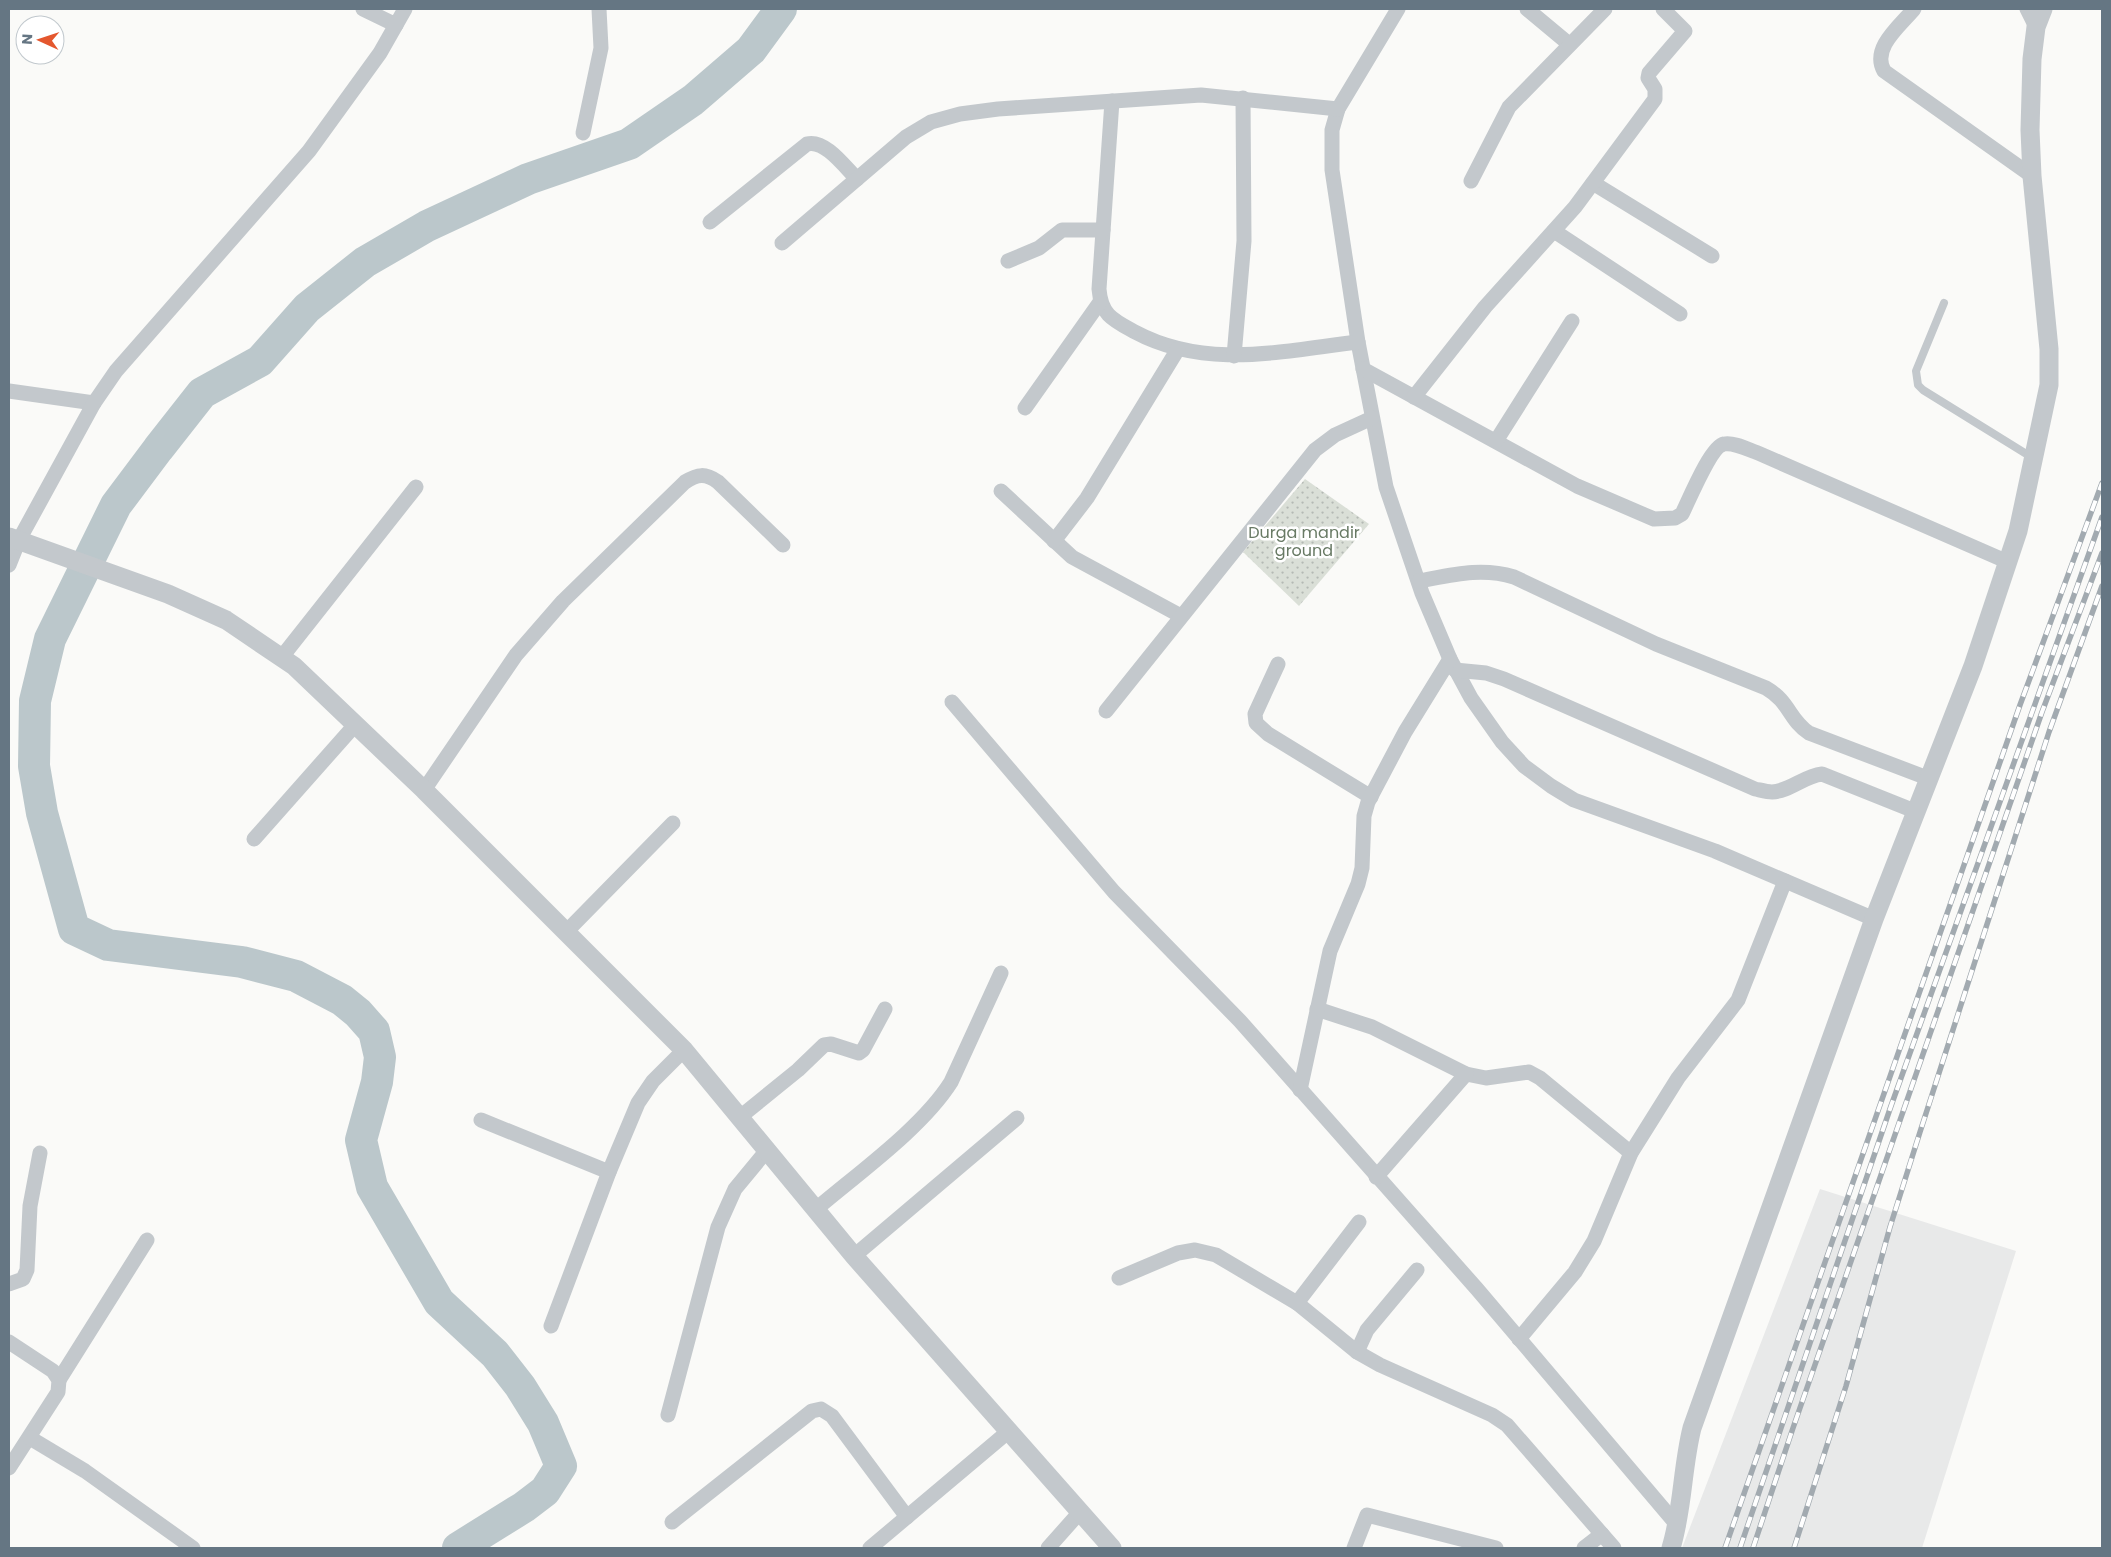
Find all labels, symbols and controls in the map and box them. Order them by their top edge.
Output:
north arrow [15,15,65,65]
text: N [17,34,37,45]
park label: Durga mandir ground [1248,521,1360,562]

